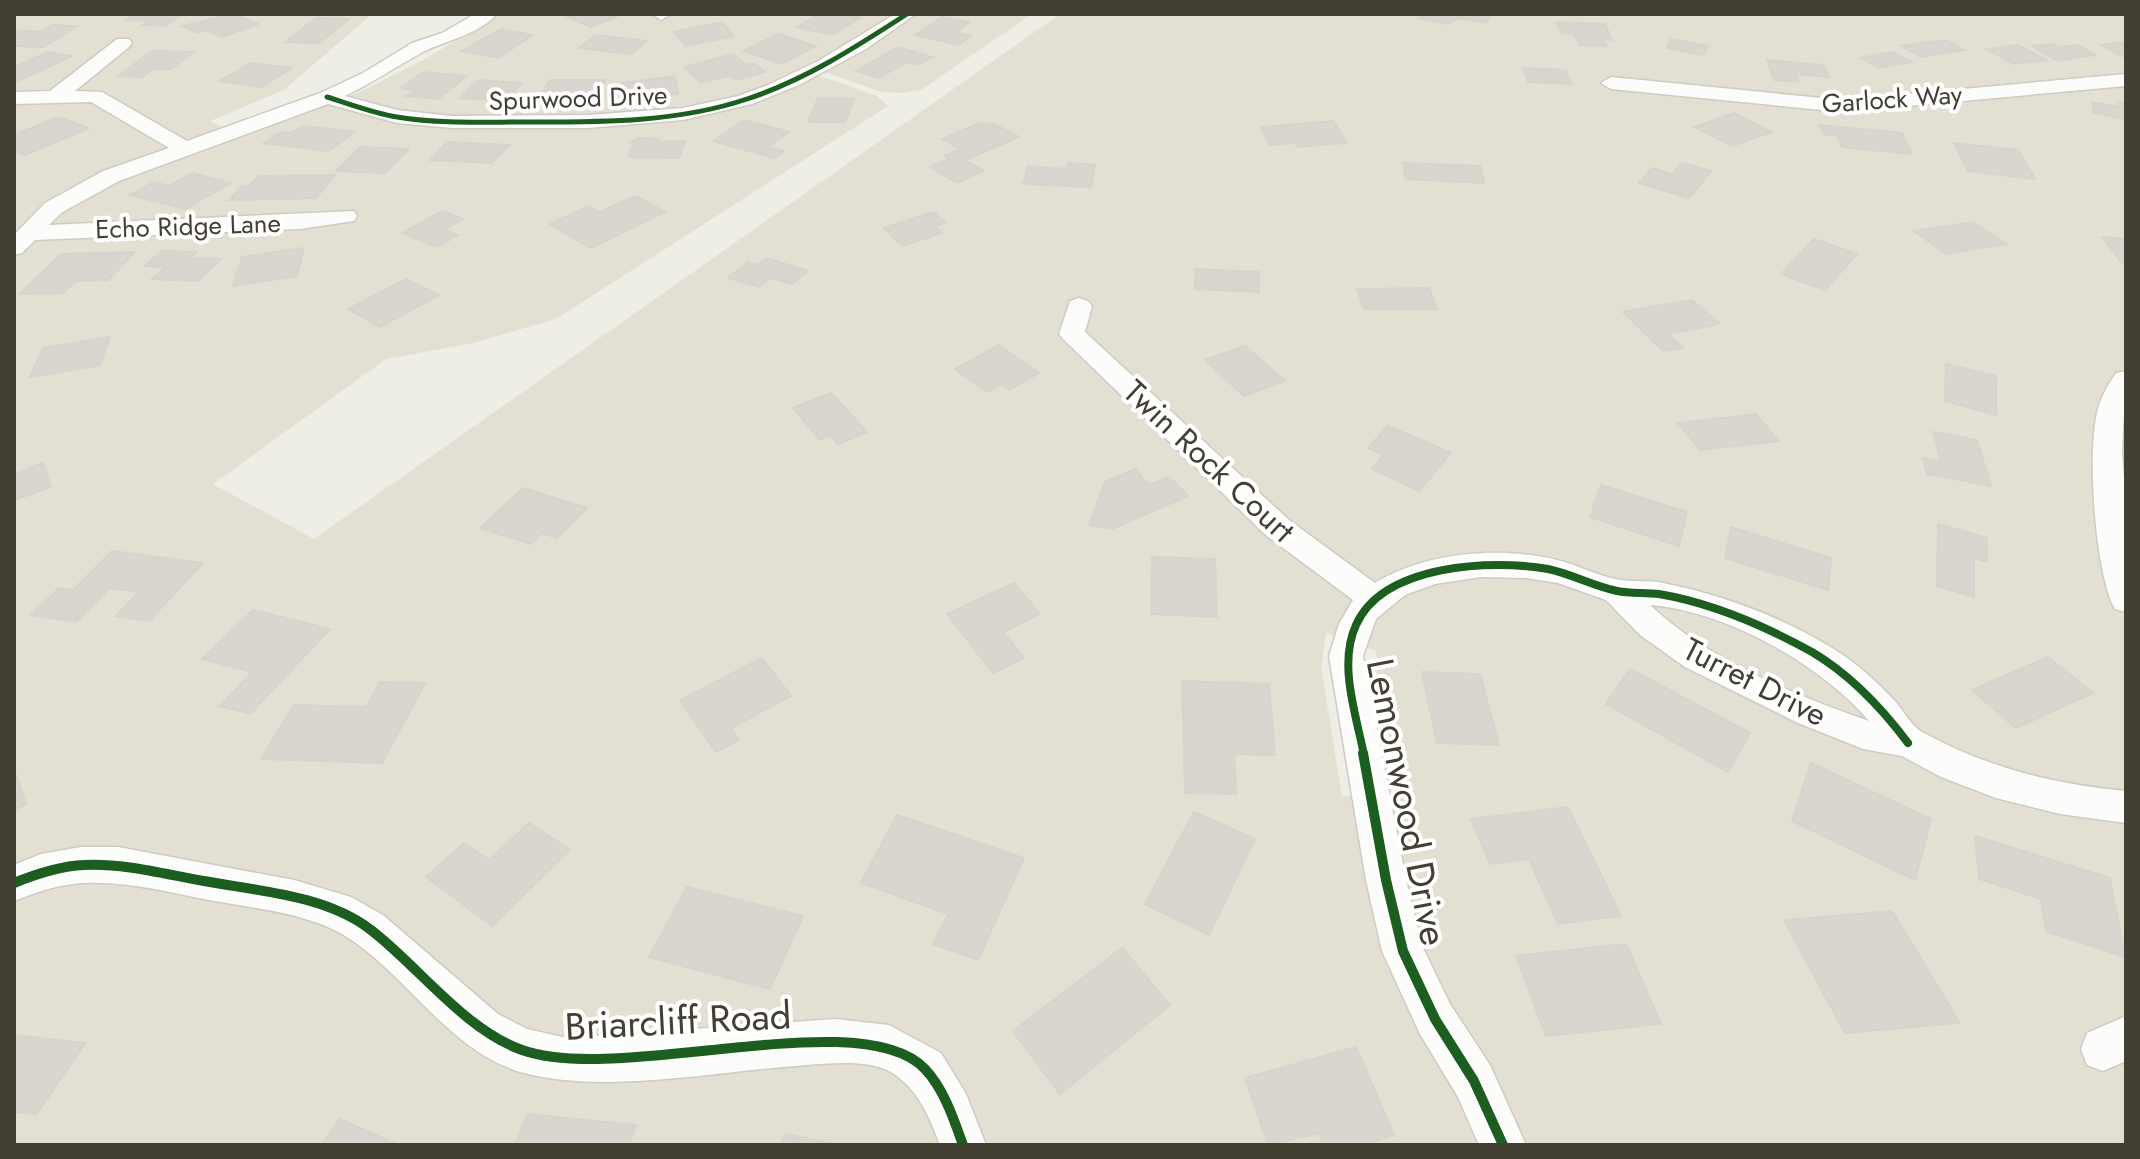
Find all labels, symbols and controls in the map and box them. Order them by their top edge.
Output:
street label: Garlock Way [1821,75,1964,123]
street label: Spurwood Drive [488,76,668,120]
street label: Echo Ridge Lane [95,204,281,248]
street label: Twin Rock Court [1113,369,1305,553]
street label: Turret Drive [1675,626,1835,738]
street label: Lemonwood Drive [1353,654,1462,950]
street label: Briarcliff Road [563,987,793,1054]

